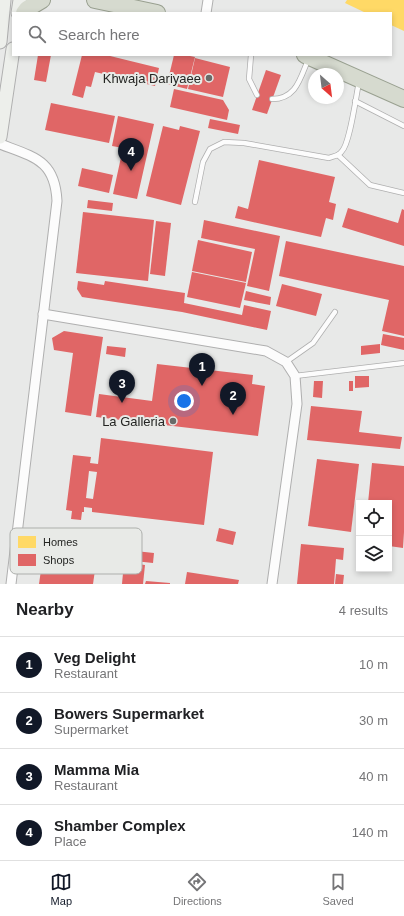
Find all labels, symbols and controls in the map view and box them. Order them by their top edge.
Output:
search box [12,12,392,56]
icon: search [26,23,48,45]
text: Search here [58,26,140,43]
north arrow [308,68,344,104]
place label: Khwaja Dariyaee [103,71,201,86]
marker: Khwaja Dariyaee [204,73,214,83]
pin: 4 [118,138,144,171]
pin: 1 [189,353,215,386]
pin: 3 [109,370,135,403]
pin: 2 [220,382,246,415]
your location [174,391,194,411]
place label: La Galleria [102,414,166,429]
marker: La Galleria [168,416,178,426]
map controls [356,500,392,572]
button: locate [356,500,392,536]
legend [10,528,142,574]
text: Homes [43,536,78,548]
button: layers [356,536,392,572]
text: Shops [43,554,75,566]
text: Nearby [16,600,74,619]
text: 4 results [339,603,388,618]
text: Veg Delight [54,649,136,666]
text: 1 [25,657,33,672]
text: 10 m [359,657,388,672]
text: Restaurant [54,666,118,681]
text: Bowers Supermarket [54,705,204,722]
text: 2 [25,713,33,728]
text: 30 m [359,713,388,728]
text: Supermarket [54,722,128,737]
text: Mamma Mia [54,761,139,778]
text: 3 [25,769,33,784]
text: 40 m [359,769,388,784]
text: Restaurant [54,778,118,793]
text: Shamber Complex [54,817,186,834]
text: 4 [25,825,33,840]
text: 140 m [352,825,388,840]
text: Place [54,834,87,849]
tab: Map [50,871,72,907]
tab: Directions [173,871,222,907]
tab: Saved [322,871,354,907]

